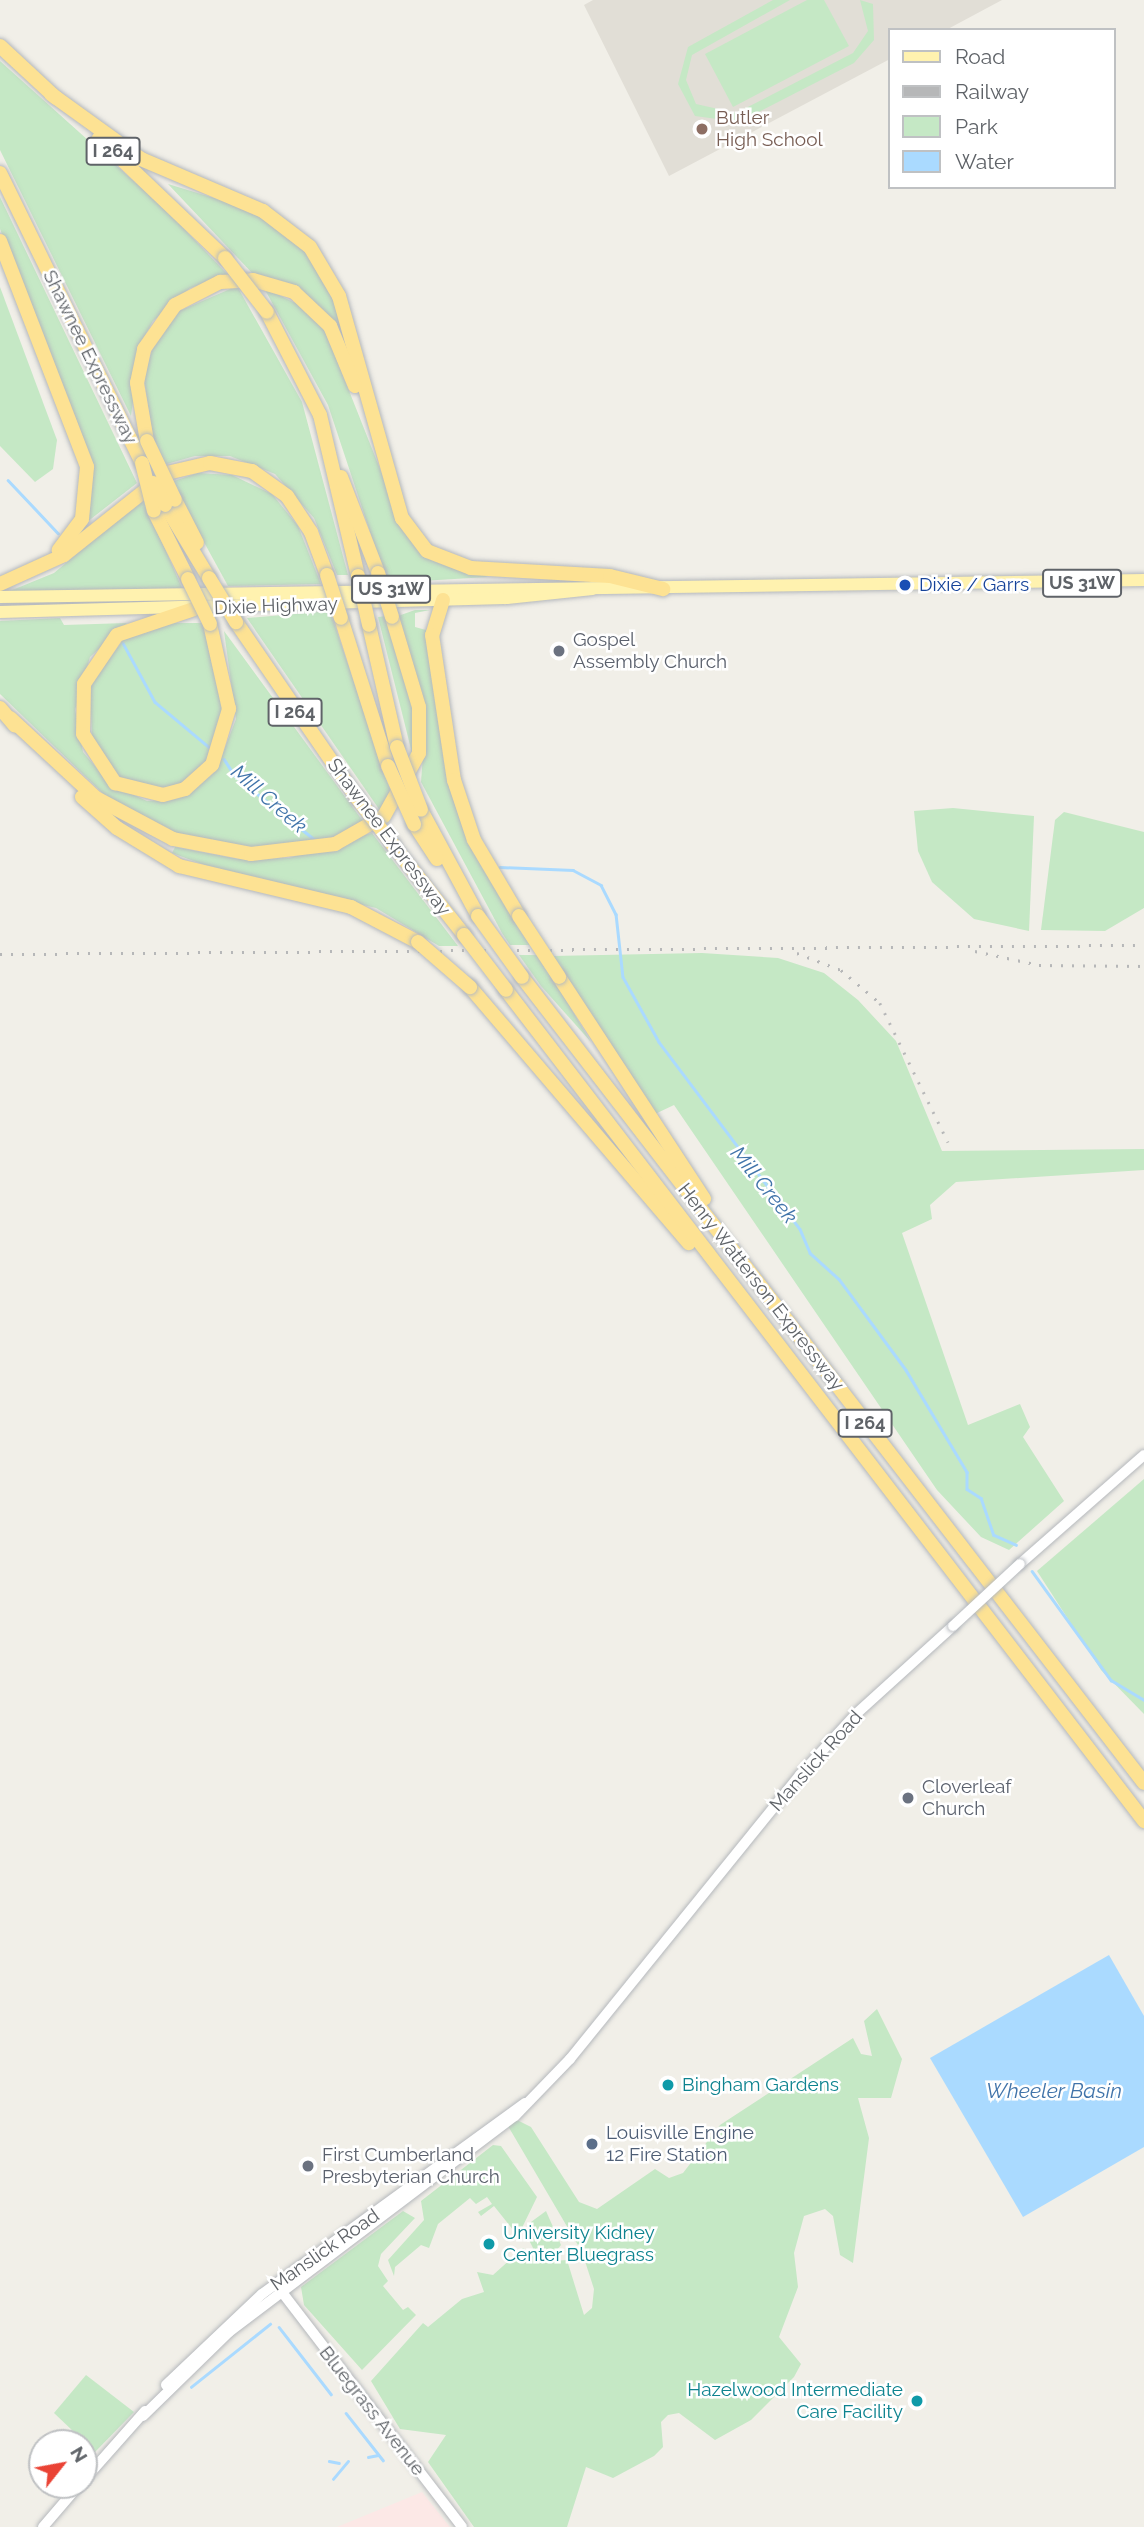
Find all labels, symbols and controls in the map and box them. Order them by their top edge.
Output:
legend [888,28,1116,189]
text: Road [955,44,1005,69]
text: Railway [955,79,1029,104]
place label: Butler High School [716,107,823,151]
text: Park [955,114,998,139]
marker: Butler High School [694,121,710,137]
road number: I 264 [85,136,141,166]
text: Water [955,149,1014,174]
street label: Shawnee Expressway [38,266,142,448]
road number: US 31W [1042,568,1122,598]
road number: US 31W [351,574,431,604]
place label: Dixie / Garrs [919,574,1029,596]
marker: Dixie / Garrs [897,577,913,593]
street label: Dixie Highway [214,592,338,620]
place label: Gospel Assembly Church [573,629,728,673]
marker: Gospel Assembly Church [551,643,567,659]
road number: I 264 [267,698,323,726]
street label: Shawnee Expressway [323,754,455,920]
water label: Mill Creek [226,759,312,839]
water label: Mill Creek [725,1141,803,1229]
street label: Henry Watterson Expressway [673,1178,849,1396]
road number: I 264 [837,1408,893,1438]
street label: Manslick Road [765,1706,867,1816]
place label: Cloverleaf Church [922,1776,1012,1820]
marker: Cloverleaf Church [900,1790,916,1806]
place label: Bingham Gardens [682,2074,839,2096]
marker: Bingham Gardens [660,2077,676,2093]
water label: Wheeler Basin [986,2078,1122,2104]
place label: Louisville Engine 12 Fire Station [606,2122,754,2166]
marker: Louisville Engine 12 Fire Station [584,2136,600,2152]
place label: First Cumberland Presbyterian Church [322,2144,500,2188]
marker: First Cumberland Presbyterian Church [300,2158,316,2174]
street label: Manslick Road [266,2204,384,2296]
place label: University Kidney Center Bluegrass [503,2222,655,2266]
marker: University Kidney Center Bluegrass [481,2236,497,2252]
street label: Bluegrass Avenue [314,2341,430,2481]
place label: Hazelwood Intermediate Care Facility [687,2379,903,2423]
marker: Hazelwood Intermediate Care Facility [909,2393,925,2409]
north arrow [28,2429,98,2499]
text: N [66,2442,92,2466]

